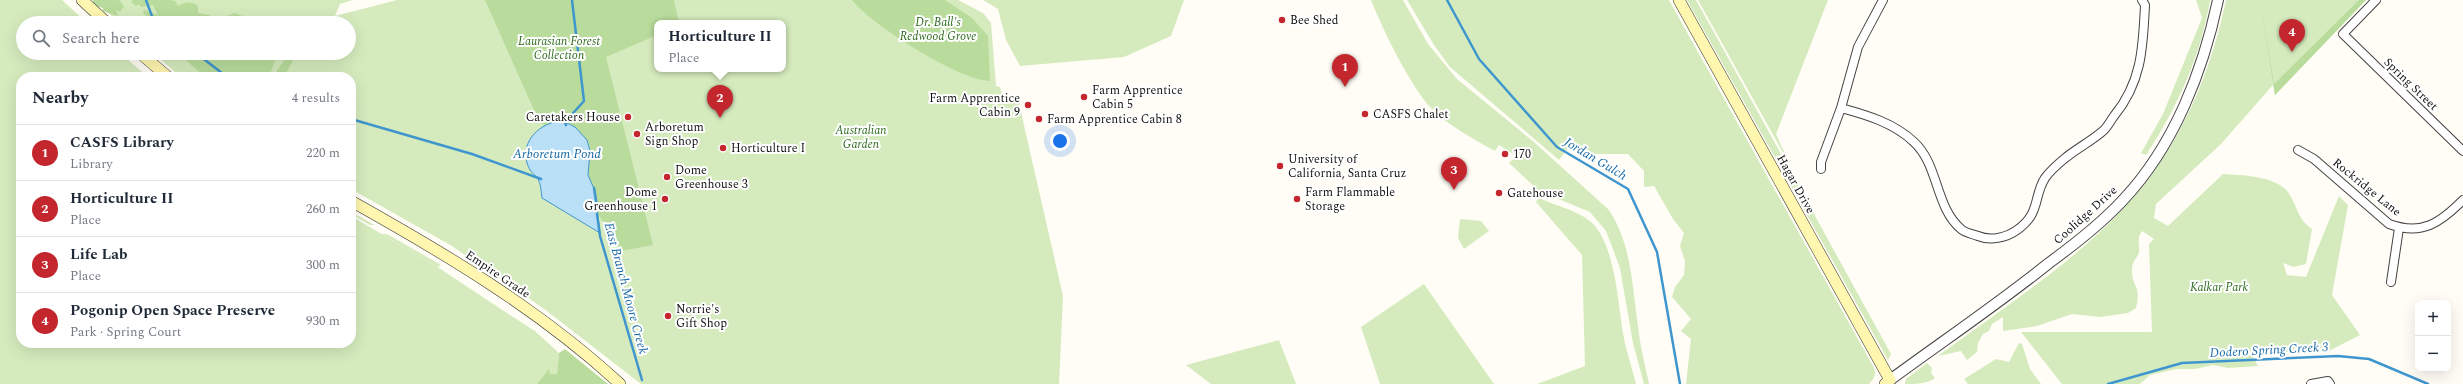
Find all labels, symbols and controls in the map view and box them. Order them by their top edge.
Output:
place label: Bee Shed [1290,11,1339,30]
park label: Dr. Ball's Redwood Grove [900,13,976,46]
marker: Bee Shed [1277,15,1287,25]
search box [16,16,356,60]
pin: 4 [2279,19,2305,52]
popup [654,20,786,72]
text: Horticulture II [668,25,772,48]
icon: search [30,27,52,49]
text: Search here [62,27,140,50]
park label: Laurasian Forest Collection [518,32,600,65]
text: Place [668,48,699,68]
street label: Spring Street [2379,53,2442,115]
pin: 1 [1332,54,1358,87]
place label: Farm Apprentice Cabin 5 [1092,81,1183,114]
text: Nearby [32,85,88,111]
pin: 2 [707,85,733,118]
text: 4 results [292,88,340,108]
place label: Farm Apprentice Cabin 9 [929,89,1020,122]
marker: Farm Apprentice Cabin 5 [1079,92,1089,102]
marker: Farm Apprentice Cabin 9 [1023,100,1033,110]
place label: CASFS Chalet [1373,105,1449,124]
place label: Caretakers House [526,108,620,127]
marker: CASFS Chalet [1360,109,1370,119]
place label: Farm Apprentice Cabin 8 [1047,110,1182,129]
marker: Caretakers House [623,112,633,122]
marker: Farm Apprentice Cabin 8 [1034,114,1044,124]
place label: Arboretum Sign Shop [645,118,704,151]
park label: Australian Garden [834,121,887,154]
marker: Arboretum Sign Shop [632,129,642,139]
text: CASFS Library [70,131,174,154]
your location [1050,131,1070,151]
water label: Jordan Gulch [1559,132,1631,186]
place label: Horticulture I [731,139,805,158]
text: 1 [41,143,49,163]
text: 220 m [306,143,340,163]
marker: Horticulture I [718,143,728,153]
water label: Arboretum Pond [512,144,601,164]
place label: 170 [1513,145,1531,164]
marker: 170 [1500,149,1510,159]
place label: University of California, Santa Cruz [1288,150,1406,183]
street label: Hagar Drive [1772,151,1820,217]
text: Library [70,154,113,174]
street label: Rockridge Lane [2328,154,2405,221]
pin: 3 [1441,157,1467,190]
place label: Dome Greenhouse 3 [675,161,748,194]
marker: University of California, Santa Cruz [1275,161,1285,171]
marker: Dome Greenhouse 3 [662,172,672,182]
street label: Coolidge Drive [2049,181,2122,249]
place label: Dome Greenhouse 1 [584,183,657,216]
place label: Farm Flammable Storage [1305,183,1395,216]
place label: Gatehouse [1507,184,1564,203]
text: Horticulture II [70,187,174,210]
marker: Gatehouse [1494,188,1504,198]
marker: Dome Greenhouse 1 [660,194,670,204]
marker: Farm Flammable Storage [1292,194,1302,204]
text: 2 [41,199,49,219]
text: 260 m [306,199,340,219]
text: Place [70,210,101,230]
water label: East Branch Moore Creek [599,220,653,356]
text: Life Lab [70,243,128,266]
street label: Empire Grade [461,246,534,303]
text: 3 [41,255,49,275]
text: 300 m [306,255,340,275]
text: Place [70,266,101,286]
park label: Kalkar Park [2190,278,2249,297]
text: Pogonip Open Space Preserve [70,299,275,322]
place label: Norrie's Gift Shop [676,300,727,333]
map controls [2415,300,2451,372]
button: + [2415,300,2451,336]
text: 4 [41,311,49,331]
text: 930 m [306,311,340,331]
marker: Norrie's Gift Shop [663,311,673,321]
text: Park · Spring Court [70,322,181,342]
button: − [2415,336,2451,372]
water label: Dodero Spring Creek 3 [2209,337,2329,363]

